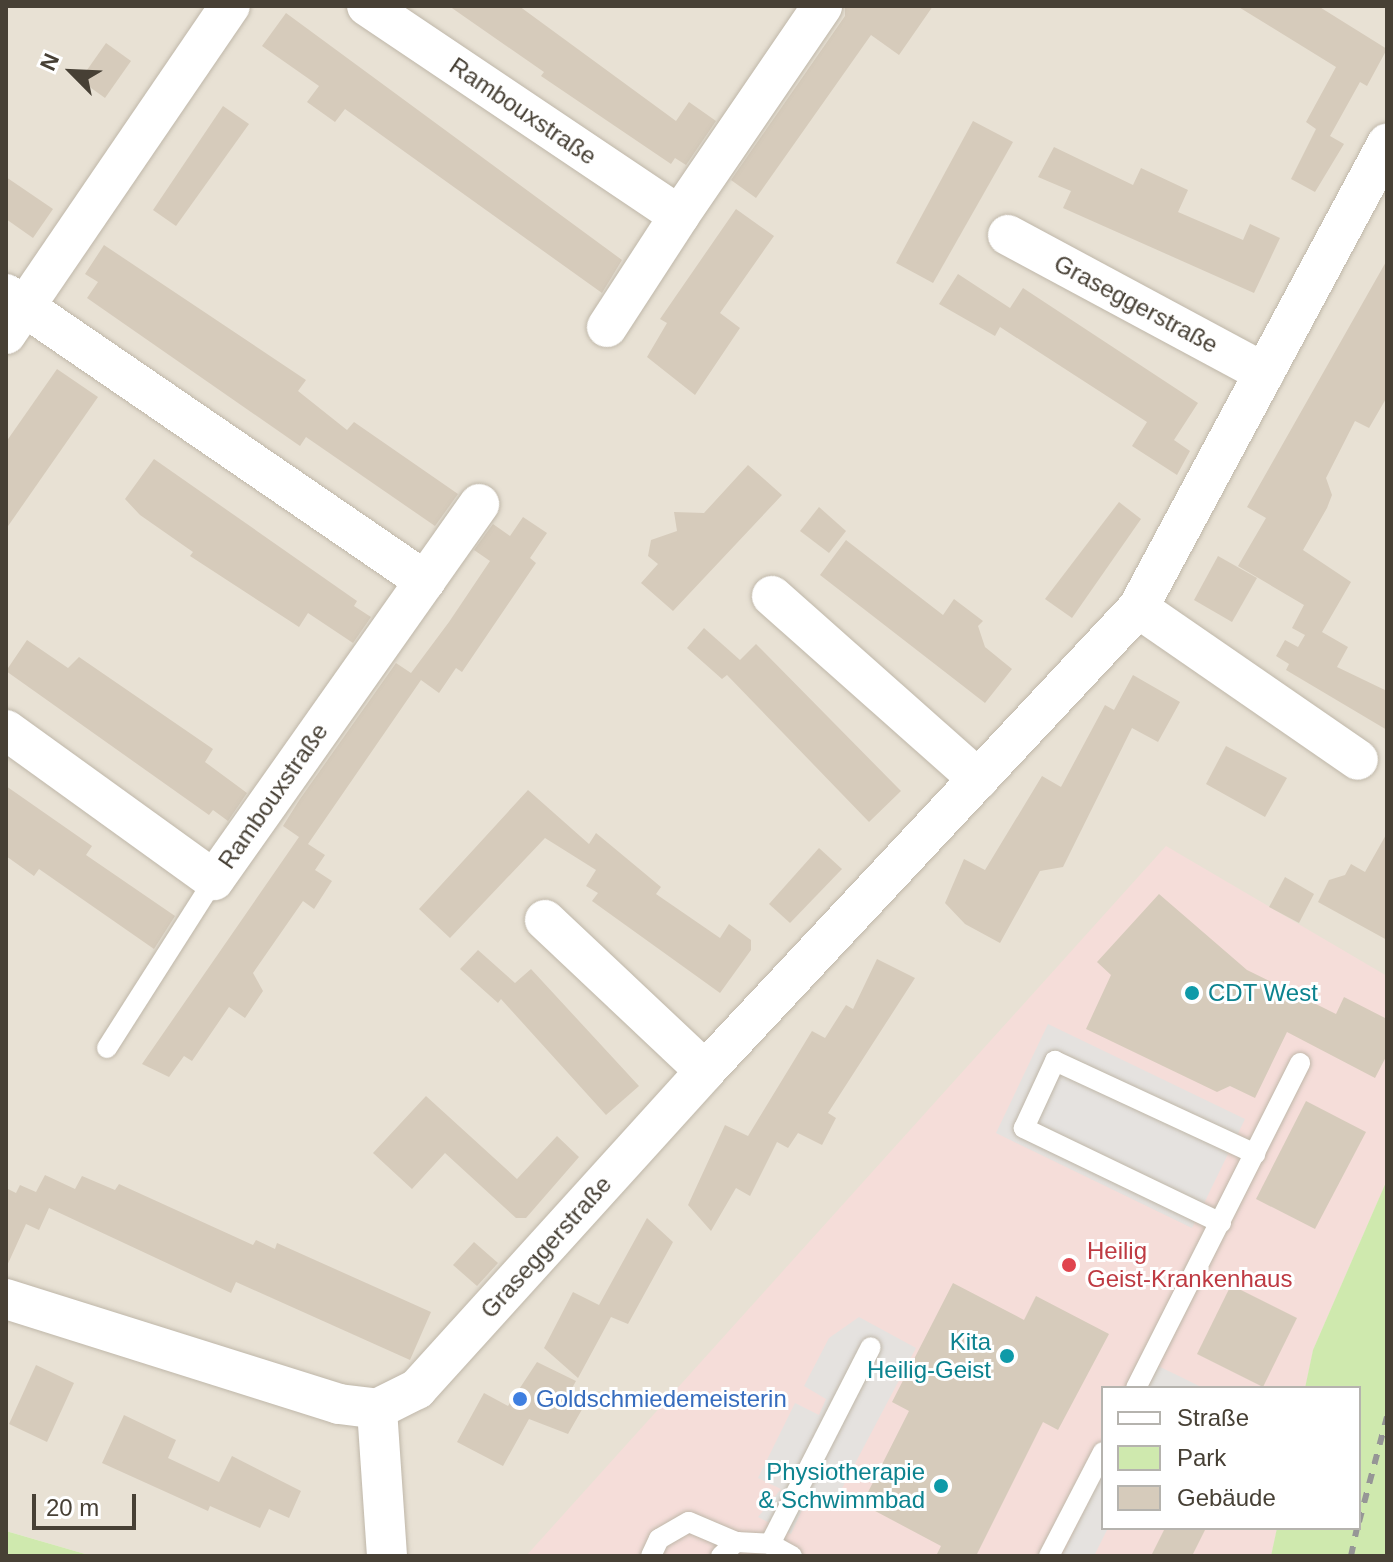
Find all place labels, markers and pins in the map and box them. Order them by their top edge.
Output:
place label: CDT West [1208,979,1318,1007]
marker: CDT West [1183,984,1201,1002]
place label: Heilig Geist-Krankenhaus [1087,1237,1292,1293]
marker: Heilig Geist-Krankenhaus [1058,1254,1080,1276]
place label: Kita Heilig-Geist [867,1328,991,1384]
marker: Kita Heilig-Geist [998,1347,1016,1365]
place label: Goldschmiedemeisterin [536,1385,787,1413]
marker: Goldschmiedemeisterin [511,1390,529,1408]
place label: Physiotherapie & Schwimmbad [758,1458,925,1514]
marker: Physiotherapie & Schwimmbad [932,1477,950,1495]

